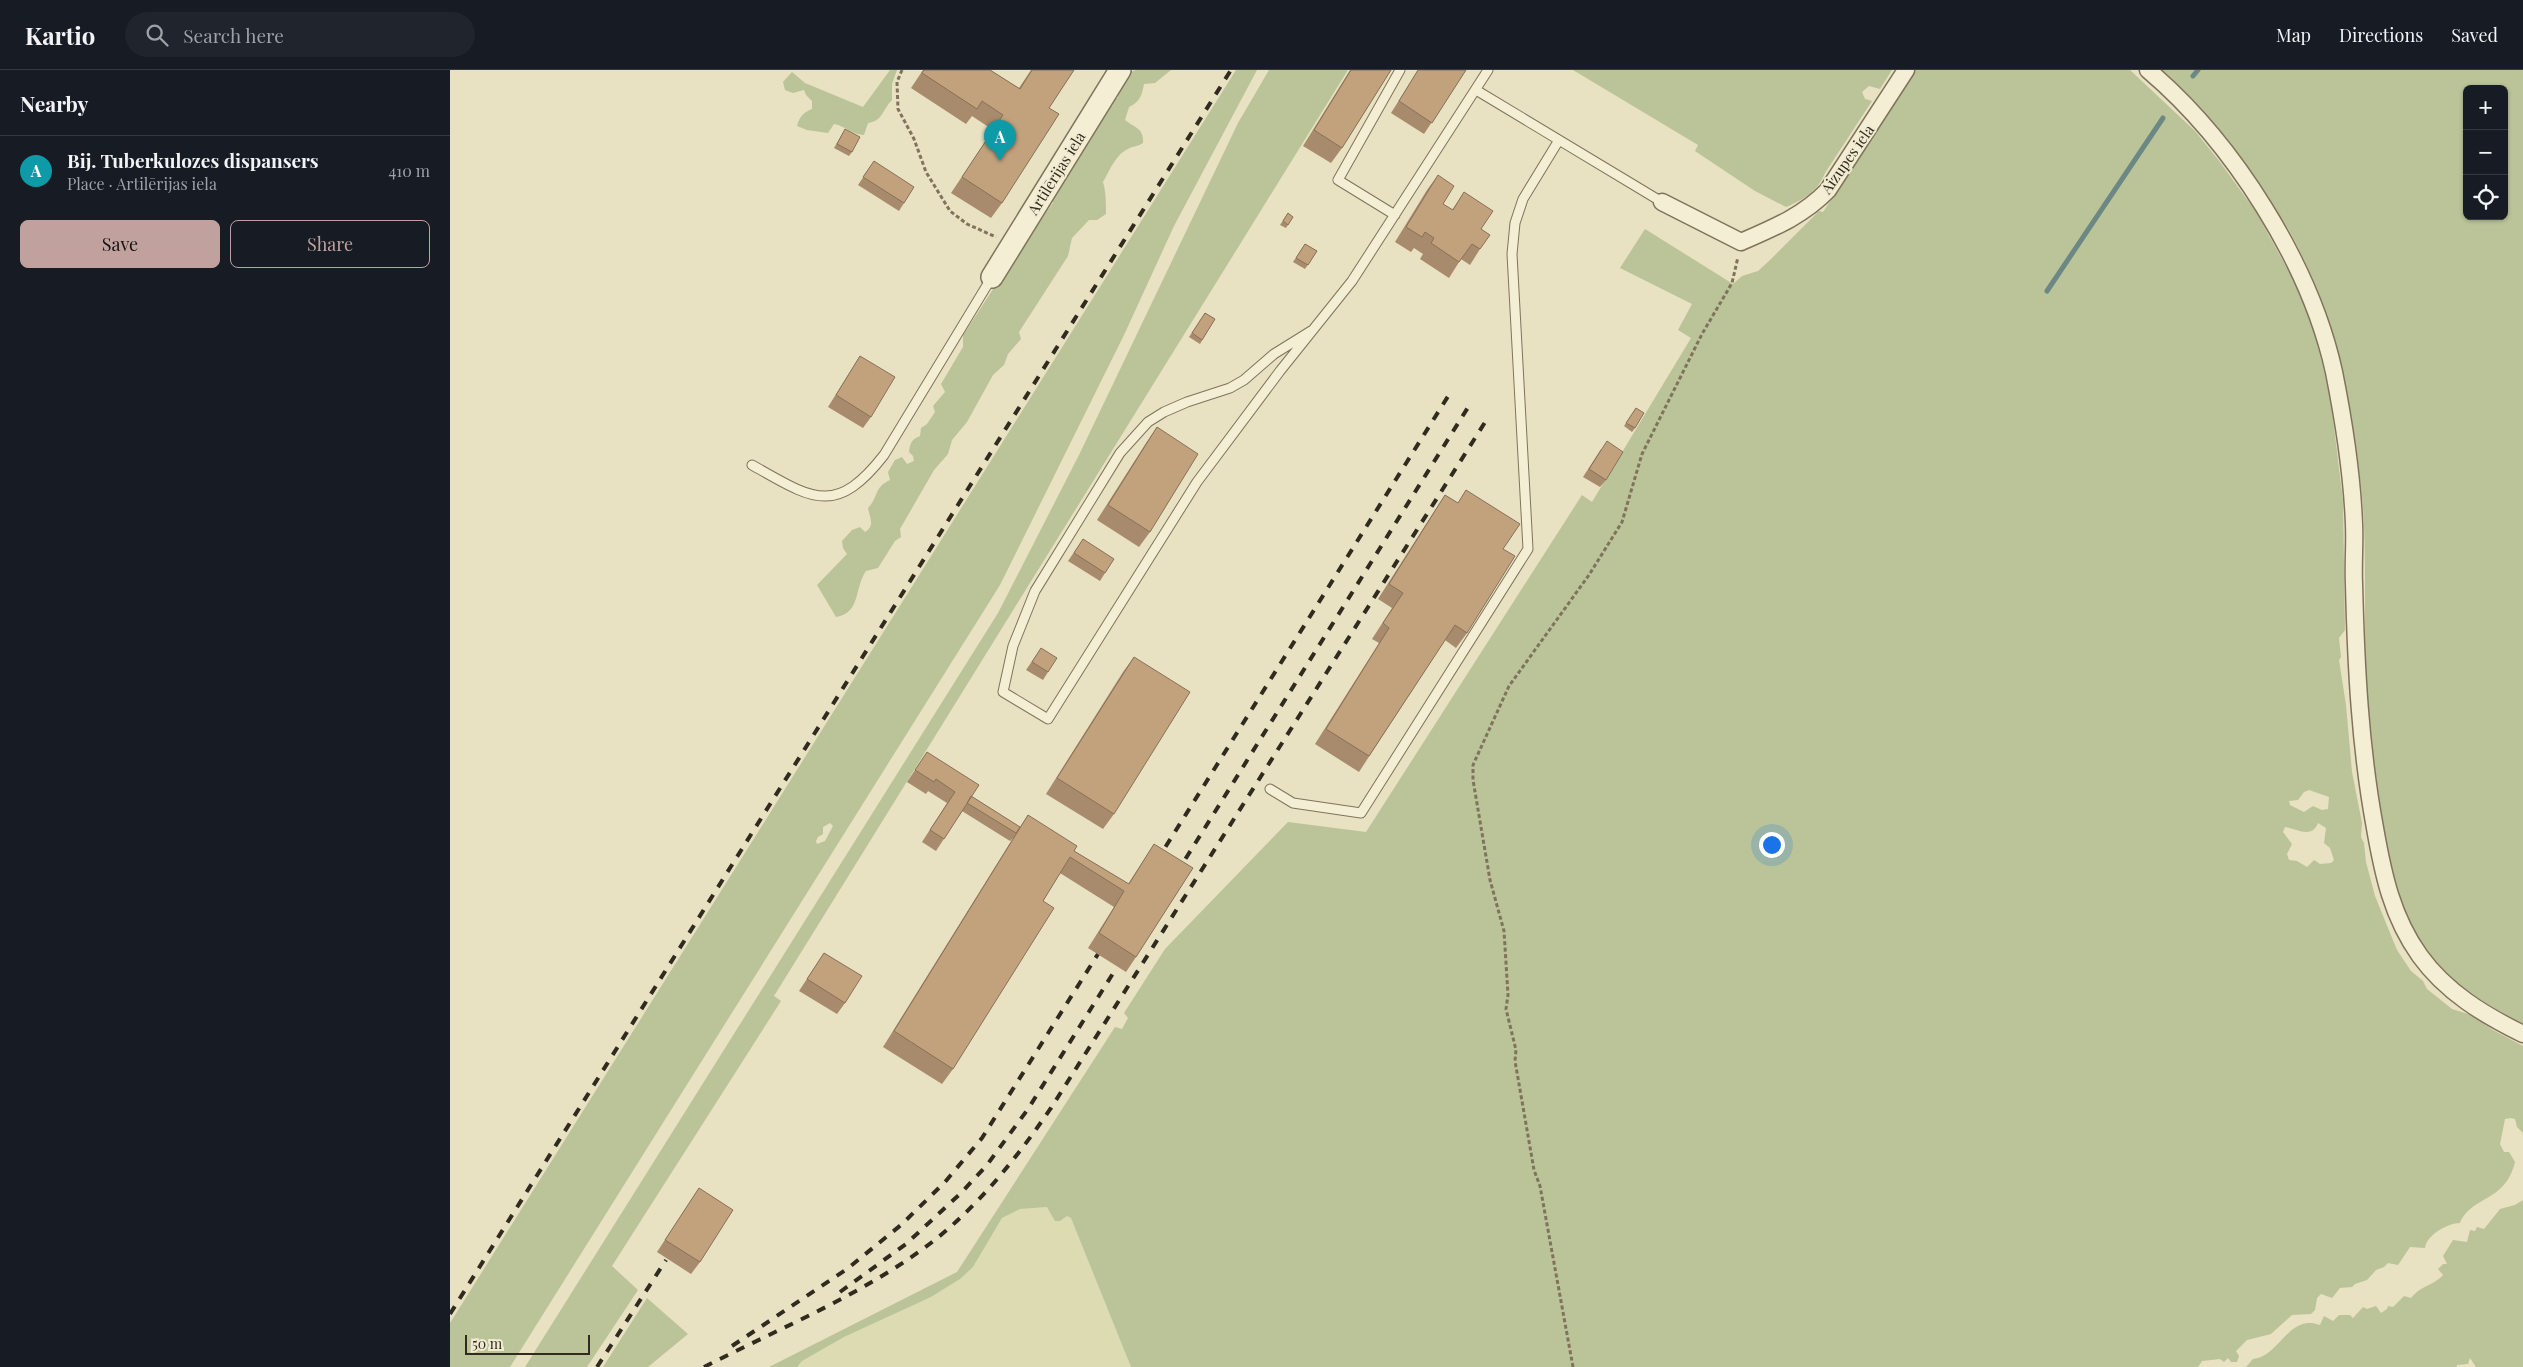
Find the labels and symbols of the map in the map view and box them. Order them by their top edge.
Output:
pin: A [984,120,1016,161]
street label: Aizupes iela [1815,120,1878,198]
street label: Artilērijas iela [1022,127,1090,219]
your location [1759,832,1785,858]
scale bar [465,1332,590,1355]

